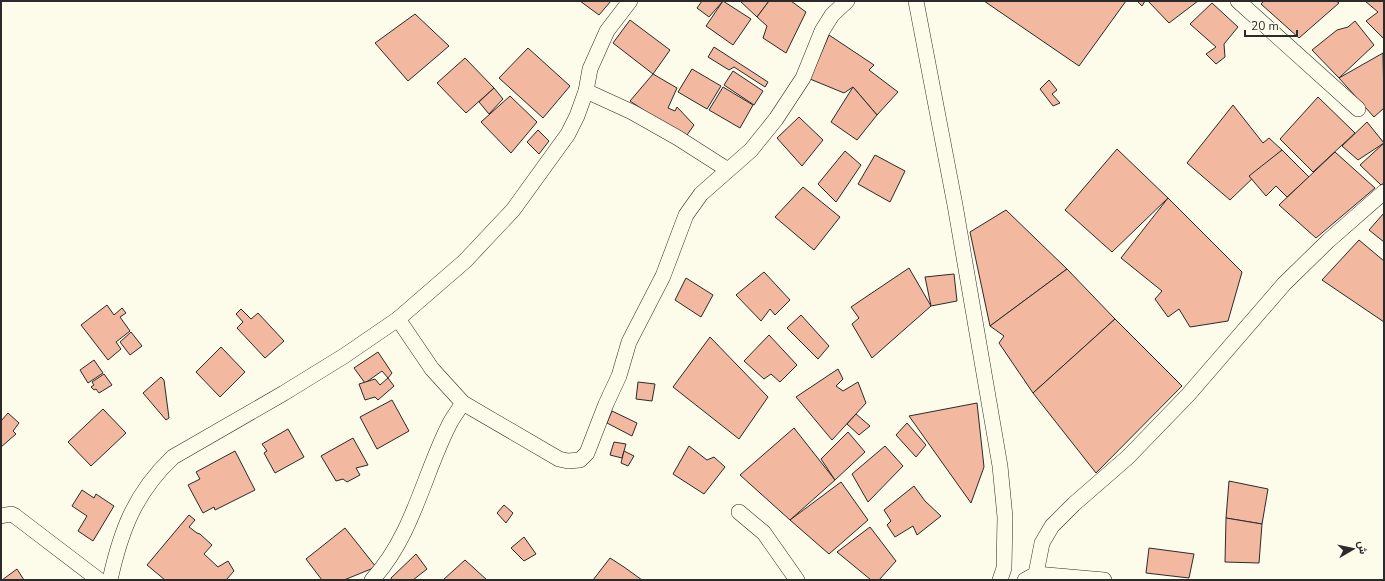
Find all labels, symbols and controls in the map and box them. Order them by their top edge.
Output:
scale bar [1245,12,1297,38]
text: 20 m [1251,18,1279,34]
north arrow [1333,529,1373,569]
text: ش [1354,540,1371,555]

